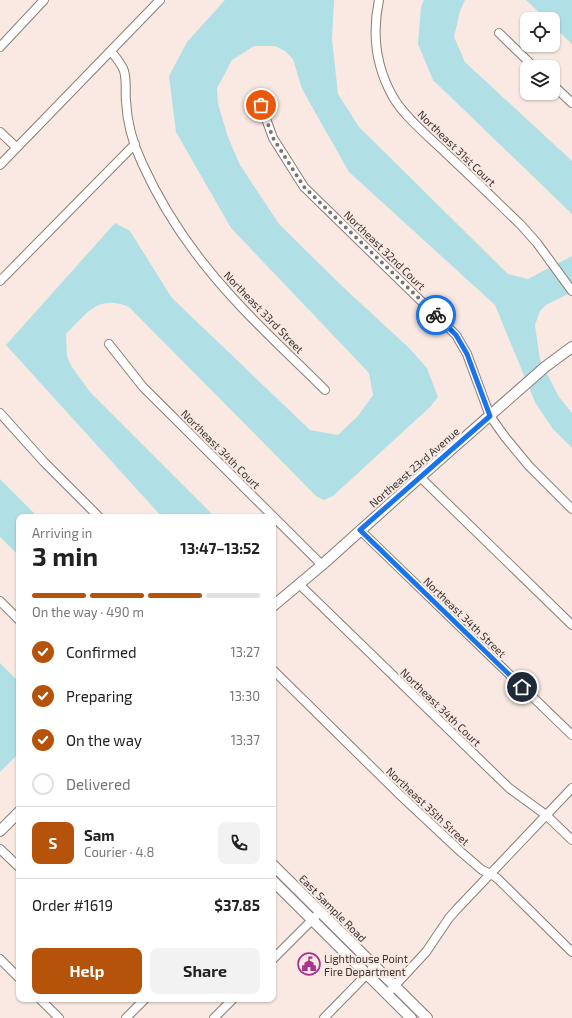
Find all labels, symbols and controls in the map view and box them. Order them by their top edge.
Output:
map controls [520,12,560,100]
button: locate [520,12,560,52]
button: layers [520,60,560,100]
pin [244,88,278,122]
icon: bag [250,94,272,116]
street label: Northeast 31st Court [415,107,499,189]
street label: Northeast 32nd Court [342,208,428,292]
street label: Northeast 33rd Street [221,268,307,356]
courier [416,295,456,335]
icon: bike [425,304,447,326]
street label: Northeast 34th Court [179,407,263,491]
street label: Northeast 23rd Avenue [366,424,462,510]
text: Arriving in [32,525,92,541]
text: 13:47–13:52 [180,539,260,557]
text: 3 min [32,540,98,571]
street label: Northeast 34th Street [421,574,509,660]
text: On the way · 490 m [32,604,144,620]
icon: check [32,641,54,663]
text: Confirmed [66,643,137,661]
text: 13:27 [231,644,260,660]
street label: Northeast 34th Court [398,665,484,749]
pin [505,670,539,704]
icon: home [511,676,533,698]
icon: check [32,685,54,707]
text: Preparing [66,687,132,705]
text: 13:30 [229,688,260,704]
icon: check [32,729,54,751]
text: On the way [66,731,142,749]
text: 13:37 [231,732,260,748]
street label: Northeast 35th Street [384,764,472,848]
text: Delivered [66,775,131,793]
button: phone [218,822,260,864]
text: Sam [84,826,115,844]
text: S [49,834,57,852]
text: Courier · 4.8 [84,844,154,860]
street label: East Sample Road [297,872,369,944]
text: Order #1619 [32,896,113,914]
text: $37.85 [214,896,260,914]
button: Help [32,948,142,994]
button: Share [150,948,260,994]
public building icon: Lighthouse Point Fire Department [296,951,322,977]
place label: Lighthouse Point Fire Department [324,952,408,978]

